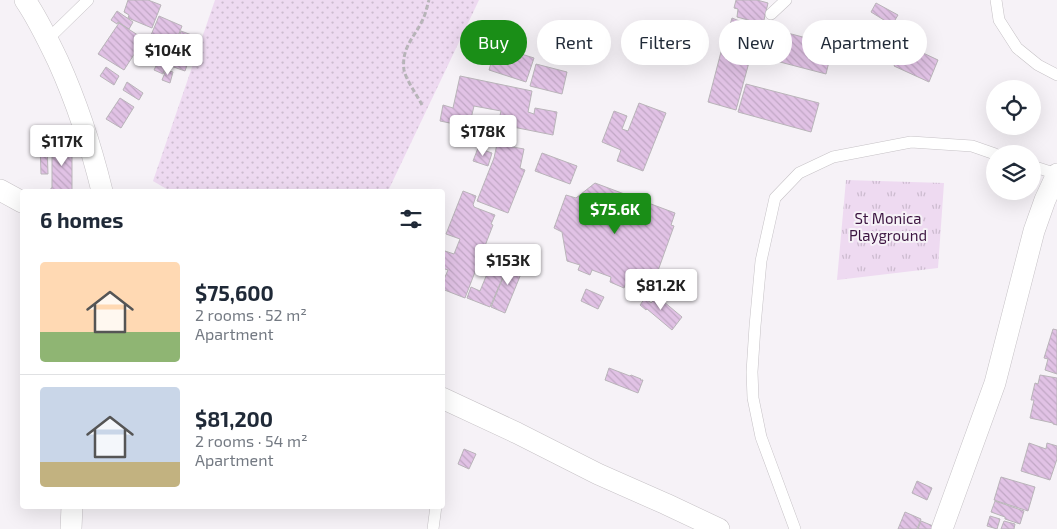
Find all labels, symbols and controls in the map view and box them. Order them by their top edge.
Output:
chip: Buy [460,20,527,65]
chip: Rent [537,20,611,65]
chip: Filters [621,20,709,65]
chip: New [719,20,792,65]
chip: Apartment [802,20,927,65]
pin: $104K [133,34,203,76]
text: $104K [145,40,191,59]
map controls [986,80,1041,200]
button: locate [986,80,1041,135]
pin: $178K [448,114,518,157]
text: $178K [461,121,505,140]
pin: $117K [27,124,97,167]
text: $117K [41,131,83,150]
button: layers [986,145,1041,200]
pin: $75.6K [574,192,656,235]
text: $75.6K [590,199,640,218]
icon: filters [397,205,425,233]
text: 6 homes [40,207,123,232]
park label: St Monica Playground [849,209,927,244]
pin: $153K [473,244,543,286]
text: $153K [486,250,530,269]
pin: $81.2K [620,268,702,311]
text: $81.2K [636,275,686,294]
text: $75,600 [195,280,274,305]
icon: home [80,282,140,342]
text: 2 rooms · 52 m² [195,305,307,324]
text: Apartment [195,324,274,343]
text: $81,200 [195,406,273,431]
icon: home [80,407,140,467]
text: 2 rooms · 54 m² [195,431,308,450]
text: Apartment [195,450,274,469]

